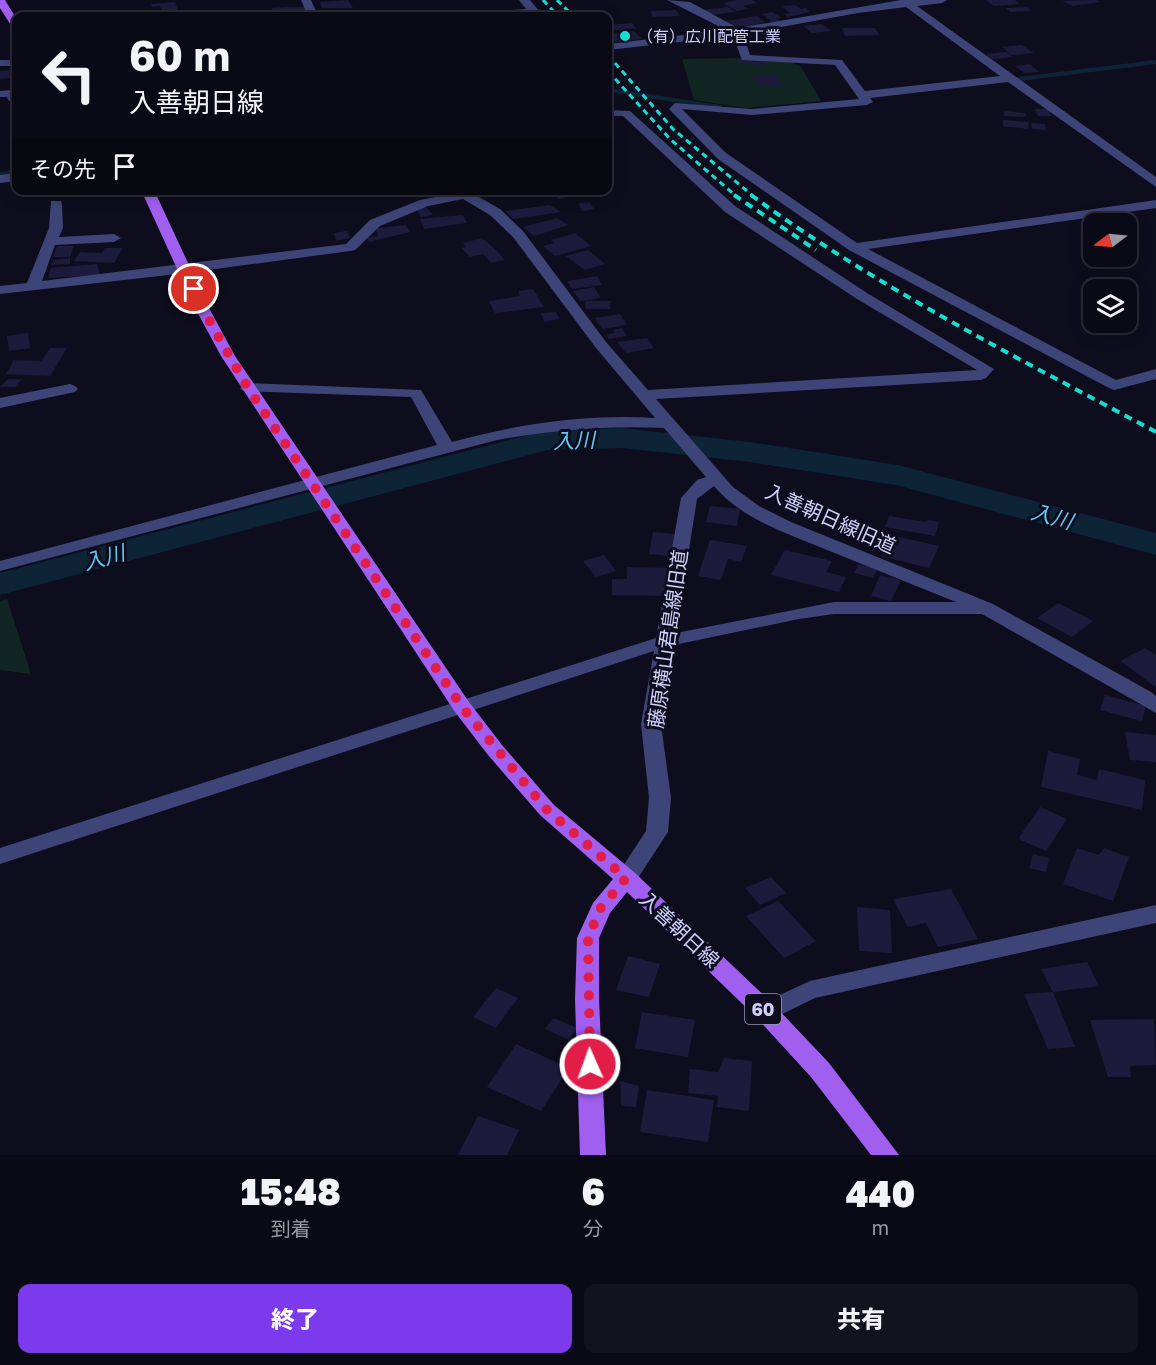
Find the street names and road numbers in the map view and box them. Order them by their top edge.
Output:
street label: 入善朝日線旧道 [762,479,900,557]
street label: 藤原横山君島線旧道 [643,548,691,730]
street label: 入善朝日線 [635,886,725,972]
road number: 60 [745,994,781,1024]

